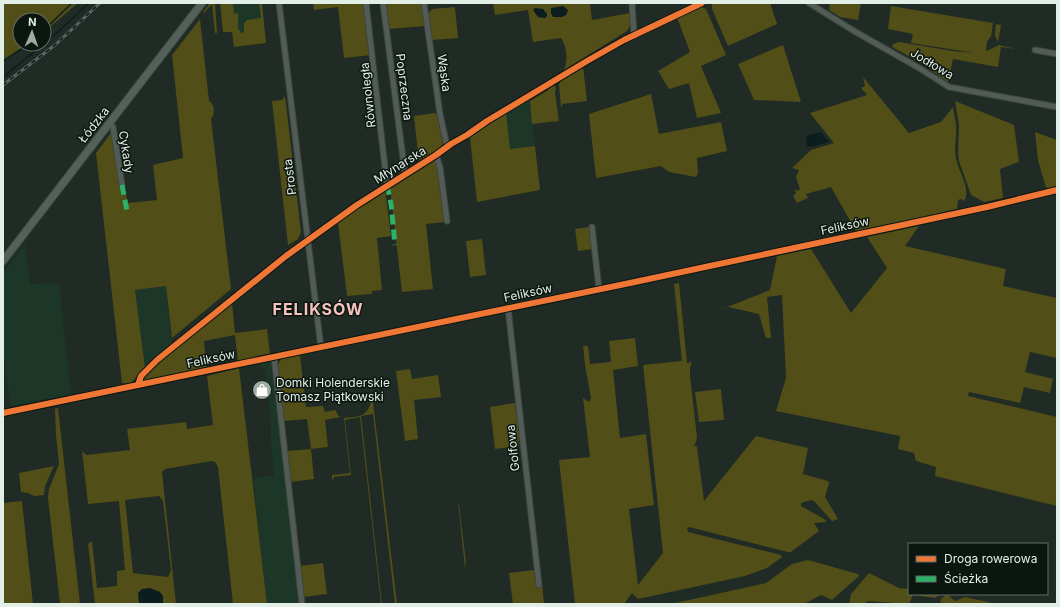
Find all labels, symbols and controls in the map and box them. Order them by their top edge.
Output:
north arrow [12,12,52,52]
text: N [28,15,37,29]
street label: Jodłowa [908,45,957,82]
street label: Poprzeczna [393,53,416,121]
street label: Wąska [434,53,455,93]
street label: Równoległa [357,62,378,128]
street label: Łódzka [75,104,112,146]
street label: Cykady [116,129,137,175]
street label: Młynarska [371,143,429,186]
street label: Prosta [280,158,299,196]
street label: Feliksów [819,213,871,238]
street label: Feliksów [502,280,554,305]
district label: FELIKSÓW [272,299,364,319]
street label: Feliksów [185,346,237,371]
place label: Domki Holenderskie Tomasz Piątkowski [276,375,390,404]
shop icon: Domki Holenderskie Tomasz Piątkowski [251,379,273,401]
street label: Golfowa [503,424,522,472]
legend [908,543,1048,595]
text: Droga rowerowa [944,551,1037,566]
text: Ścieżka [944,571,988,586]

